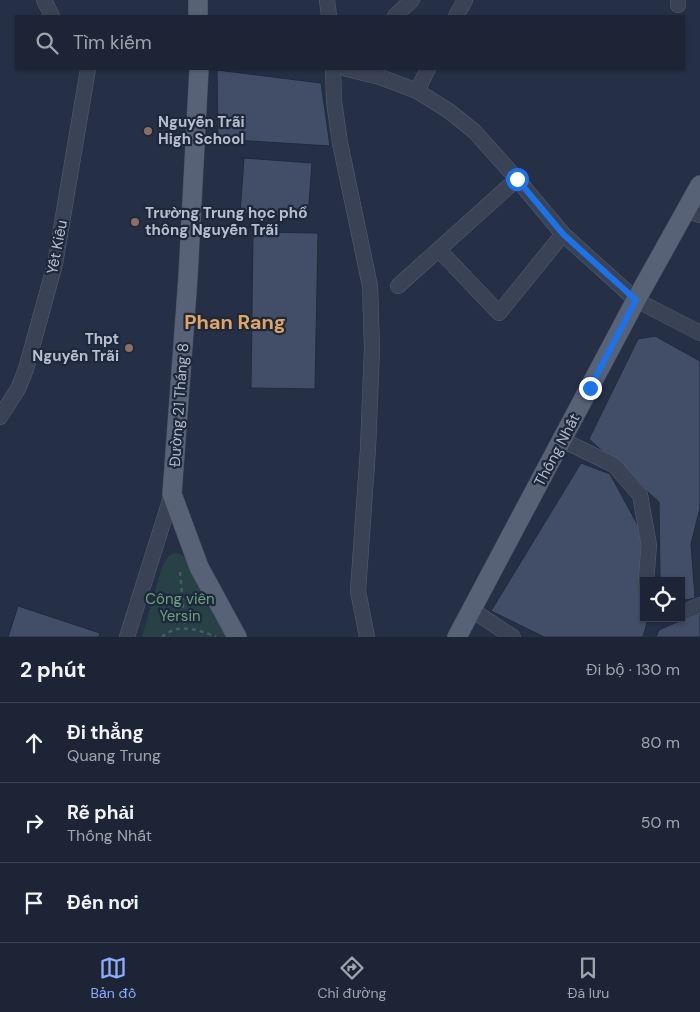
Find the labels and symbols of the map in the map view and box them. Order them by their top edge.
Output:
place label: Nguyễn Trãi High School [158,112,245,149]
marker: Nguyễn Trãi High School [142,125,154,137]
route start [506,168,529,191]
place label: Trường Trung học phổ thông Nguyễn Trãi [145,203,307,240]
marker: Trường Trung học phổ thông Nguyễn Trãi [129,216,141,228]
street label: Yết Kiêu [42,218,72,276]
district label: Phan Rang [184,309,286,335]
place label: Thpt Nguyễn Trãi [32,329,119,366]
marker: Thpt Nguyễn Trãi [123,342,135,354]
street label: Đường 21 Tháng 8 [165,342,193,468]
route end [579,377,602,400]
street label: Thống Nhất [529,410,585,490]
park label: Công viên Yersin [145,589,215,626]

